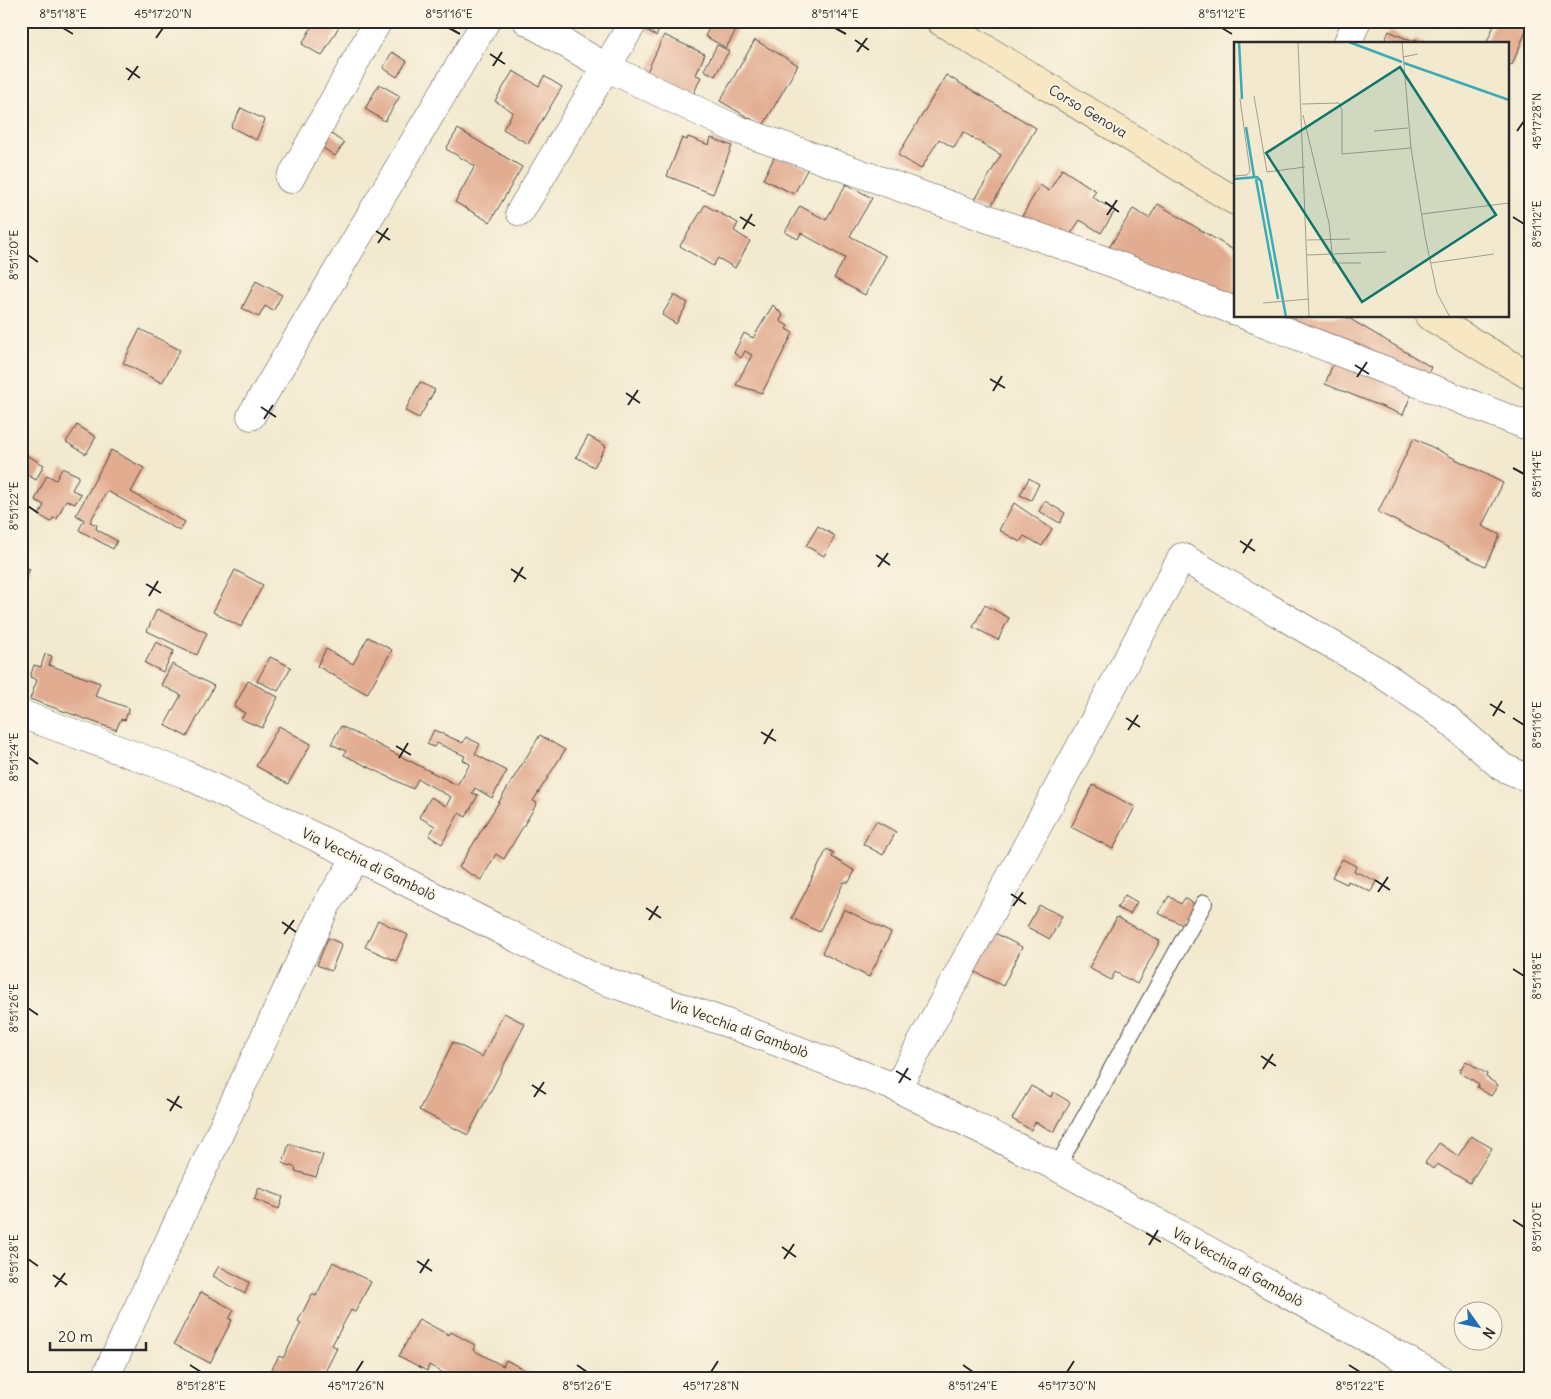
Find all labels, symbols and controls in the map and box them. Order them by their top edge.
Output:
text: 8°51'18"E [39,6,87,21]
text: 45°17'20"N [134,6,192,21]
text: 8°51'16"E [425,6,473,21]
text: 8°51'14"E [811,6,859,21]
text: 8°51'12"E [1198,6,1246,21]
inset map [1234,42,1508,318]
street label: Corso Genova [1045,80,1131,142]
text: 45°17'28"N [1529,93,1544,149]
text: 8°51'12"E [1529,200,1544,248]
text: 8°51'20"E [6,230,21,280]
text: 8°51'14"E [1529,450,1544,498]
text: 8°51'22"E [6,481,21,531]
text: 8°51'16"E [1529,701,1544,749]
text: 8°51'24"E [6,732,21,782]
street label: Via Vecchia di Gambolò [299,824,439,904]
text: 8°51'18"E [1529,952,1544,1000]
text: 8°51'26"E [6,983,21,1033]
street label: Via Vecchia di Gambolò [667,994,811,1062]
text: 8°51'20"E [1529,1202,1544,1252]
street label: Via Vecchia di Gambolò [1169,1223,1307,1311]
text: 8°51'28"E [6,1234,21,1284]
north arrow [1454,1302,1504,1352]
scale bar [50,1319,146,1351]
text: N [1479,1324,1499,1342]
text: 20 m [58,1327,93,1346]
text: 8°51'28"E [176,1378,226,1393]
text: 45°17'26"N [328,1378,384,1393]
text: 8°51'26"E [562,1378,612,1393]
text: 45°17'28"N [683,1378,739,1393]
text: 8°51'24"E [948,1378,998,1393]
text: 45°17'30"N [1038,1378,1096,1393]
text: 8°51'22"E [1335,1378,1385,1393]

